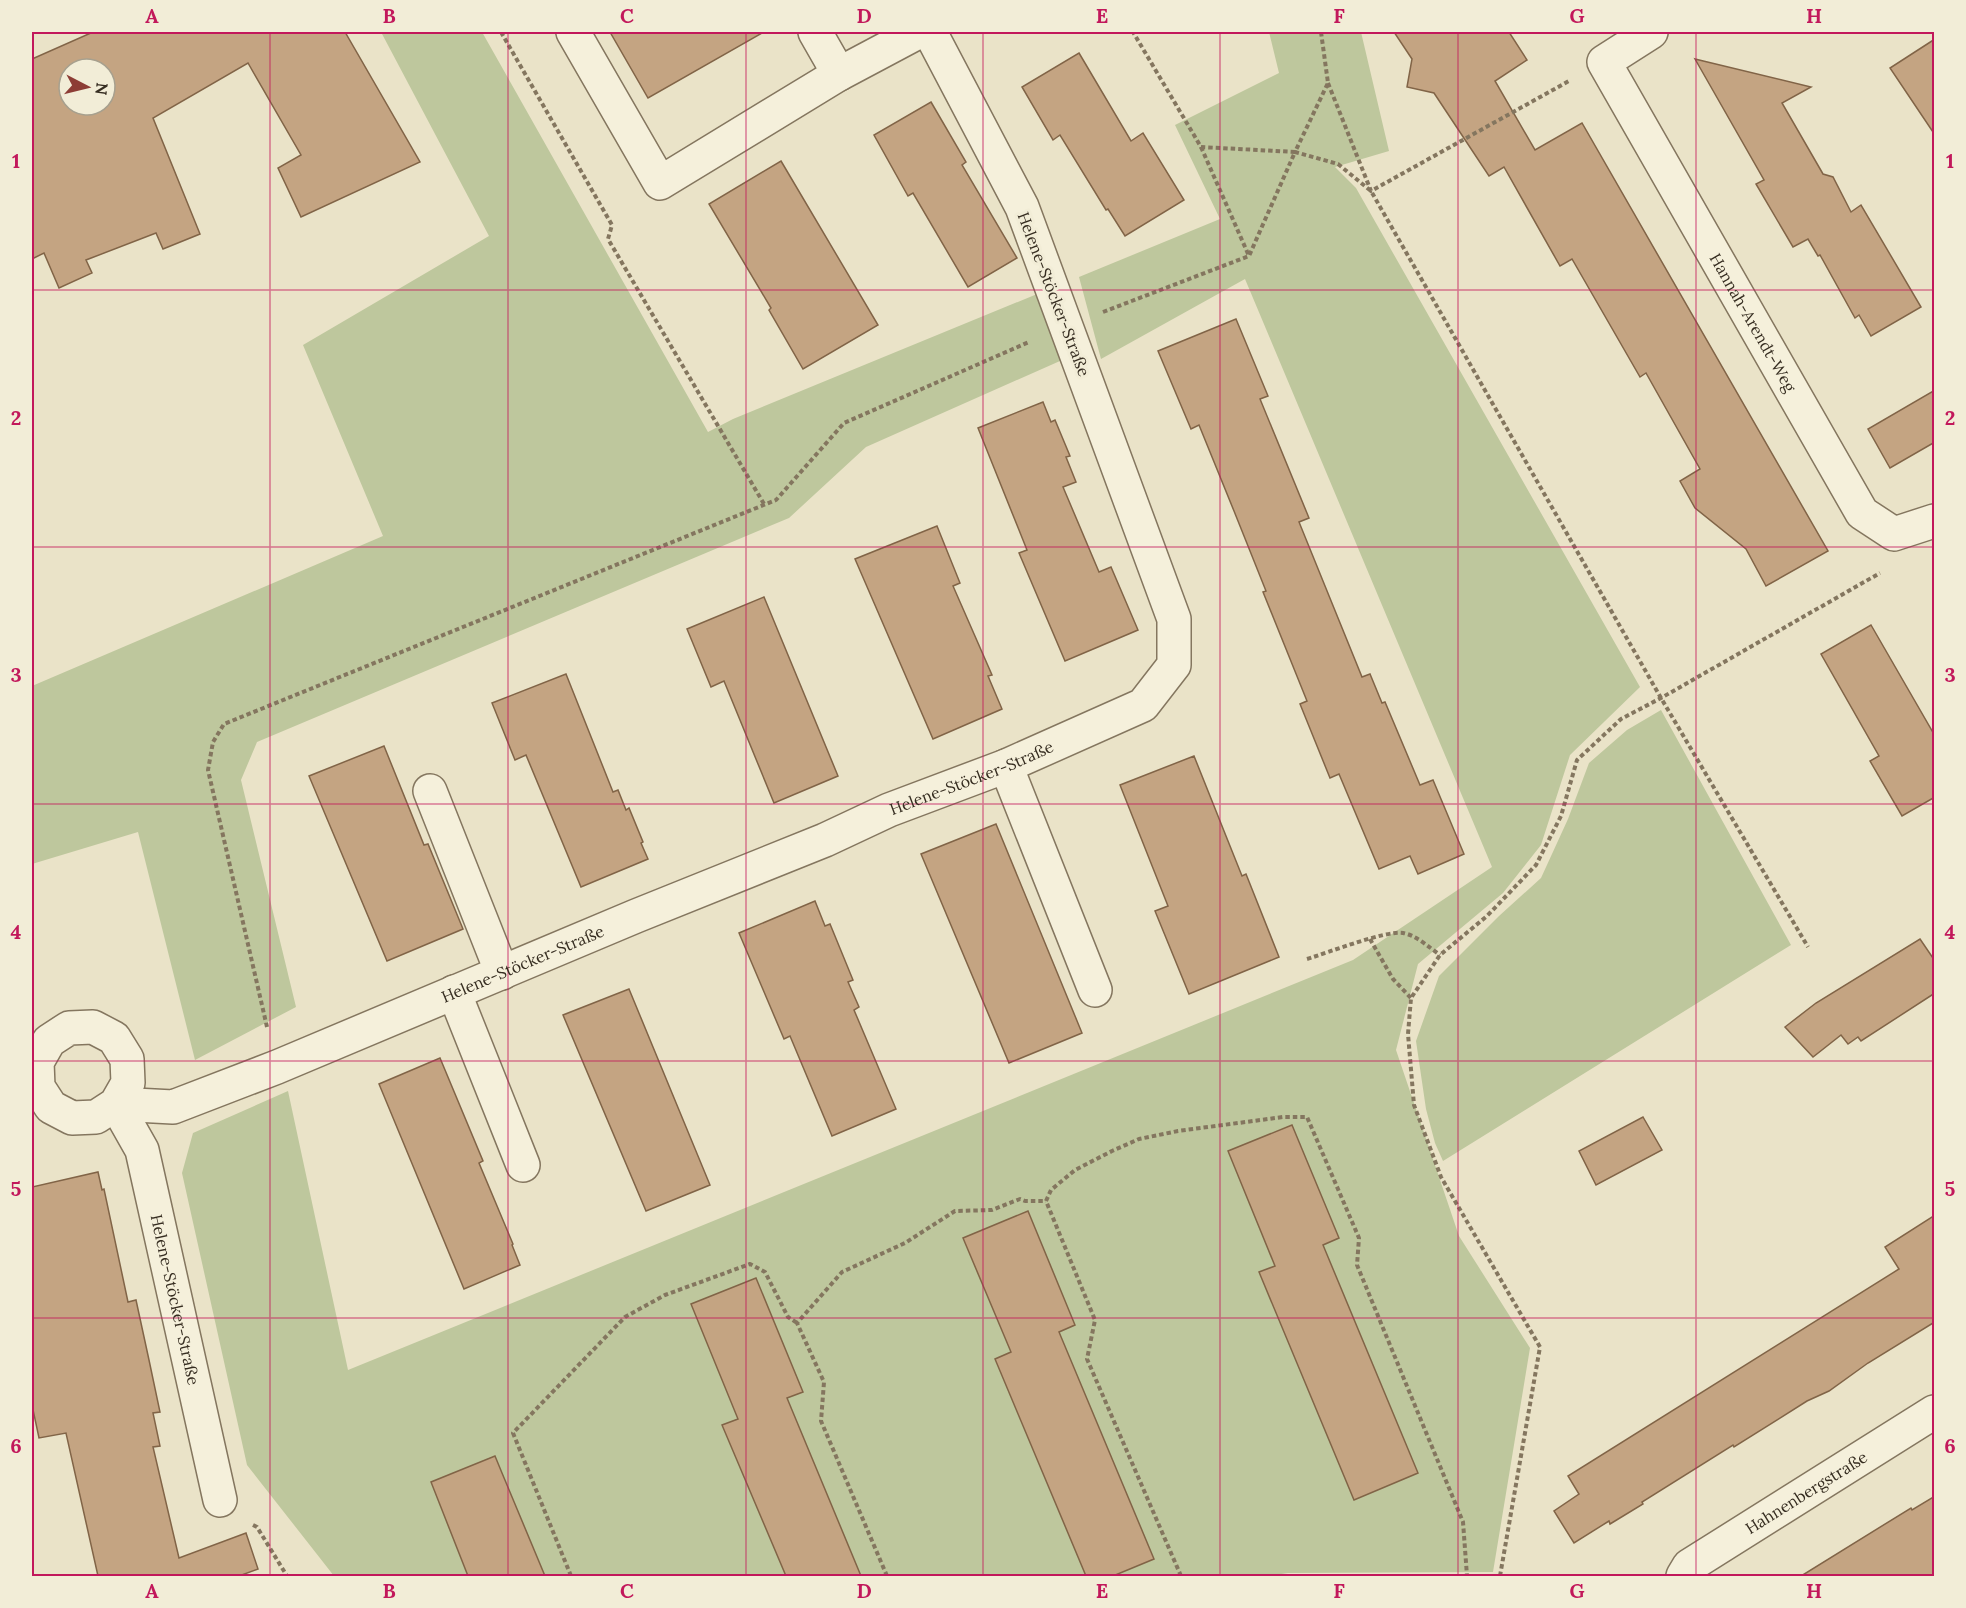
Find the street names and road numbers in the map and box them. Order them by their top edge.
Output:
street label: Helene-Stöcker-Straße [1013,209,1095,379]
street label: Hannah-Arendt-Weg [1706,250,1801,397]
street label: Helene-Stöcker-Straße [887,736,1057,819]
street label: Helene-Stöcker-Straße [438,921,607,1007]
street label: Helene-Stöcker-Straße [147,1212,204,1387]
street label: Hahnenbergstraße [1741,1446,1871,1538]

